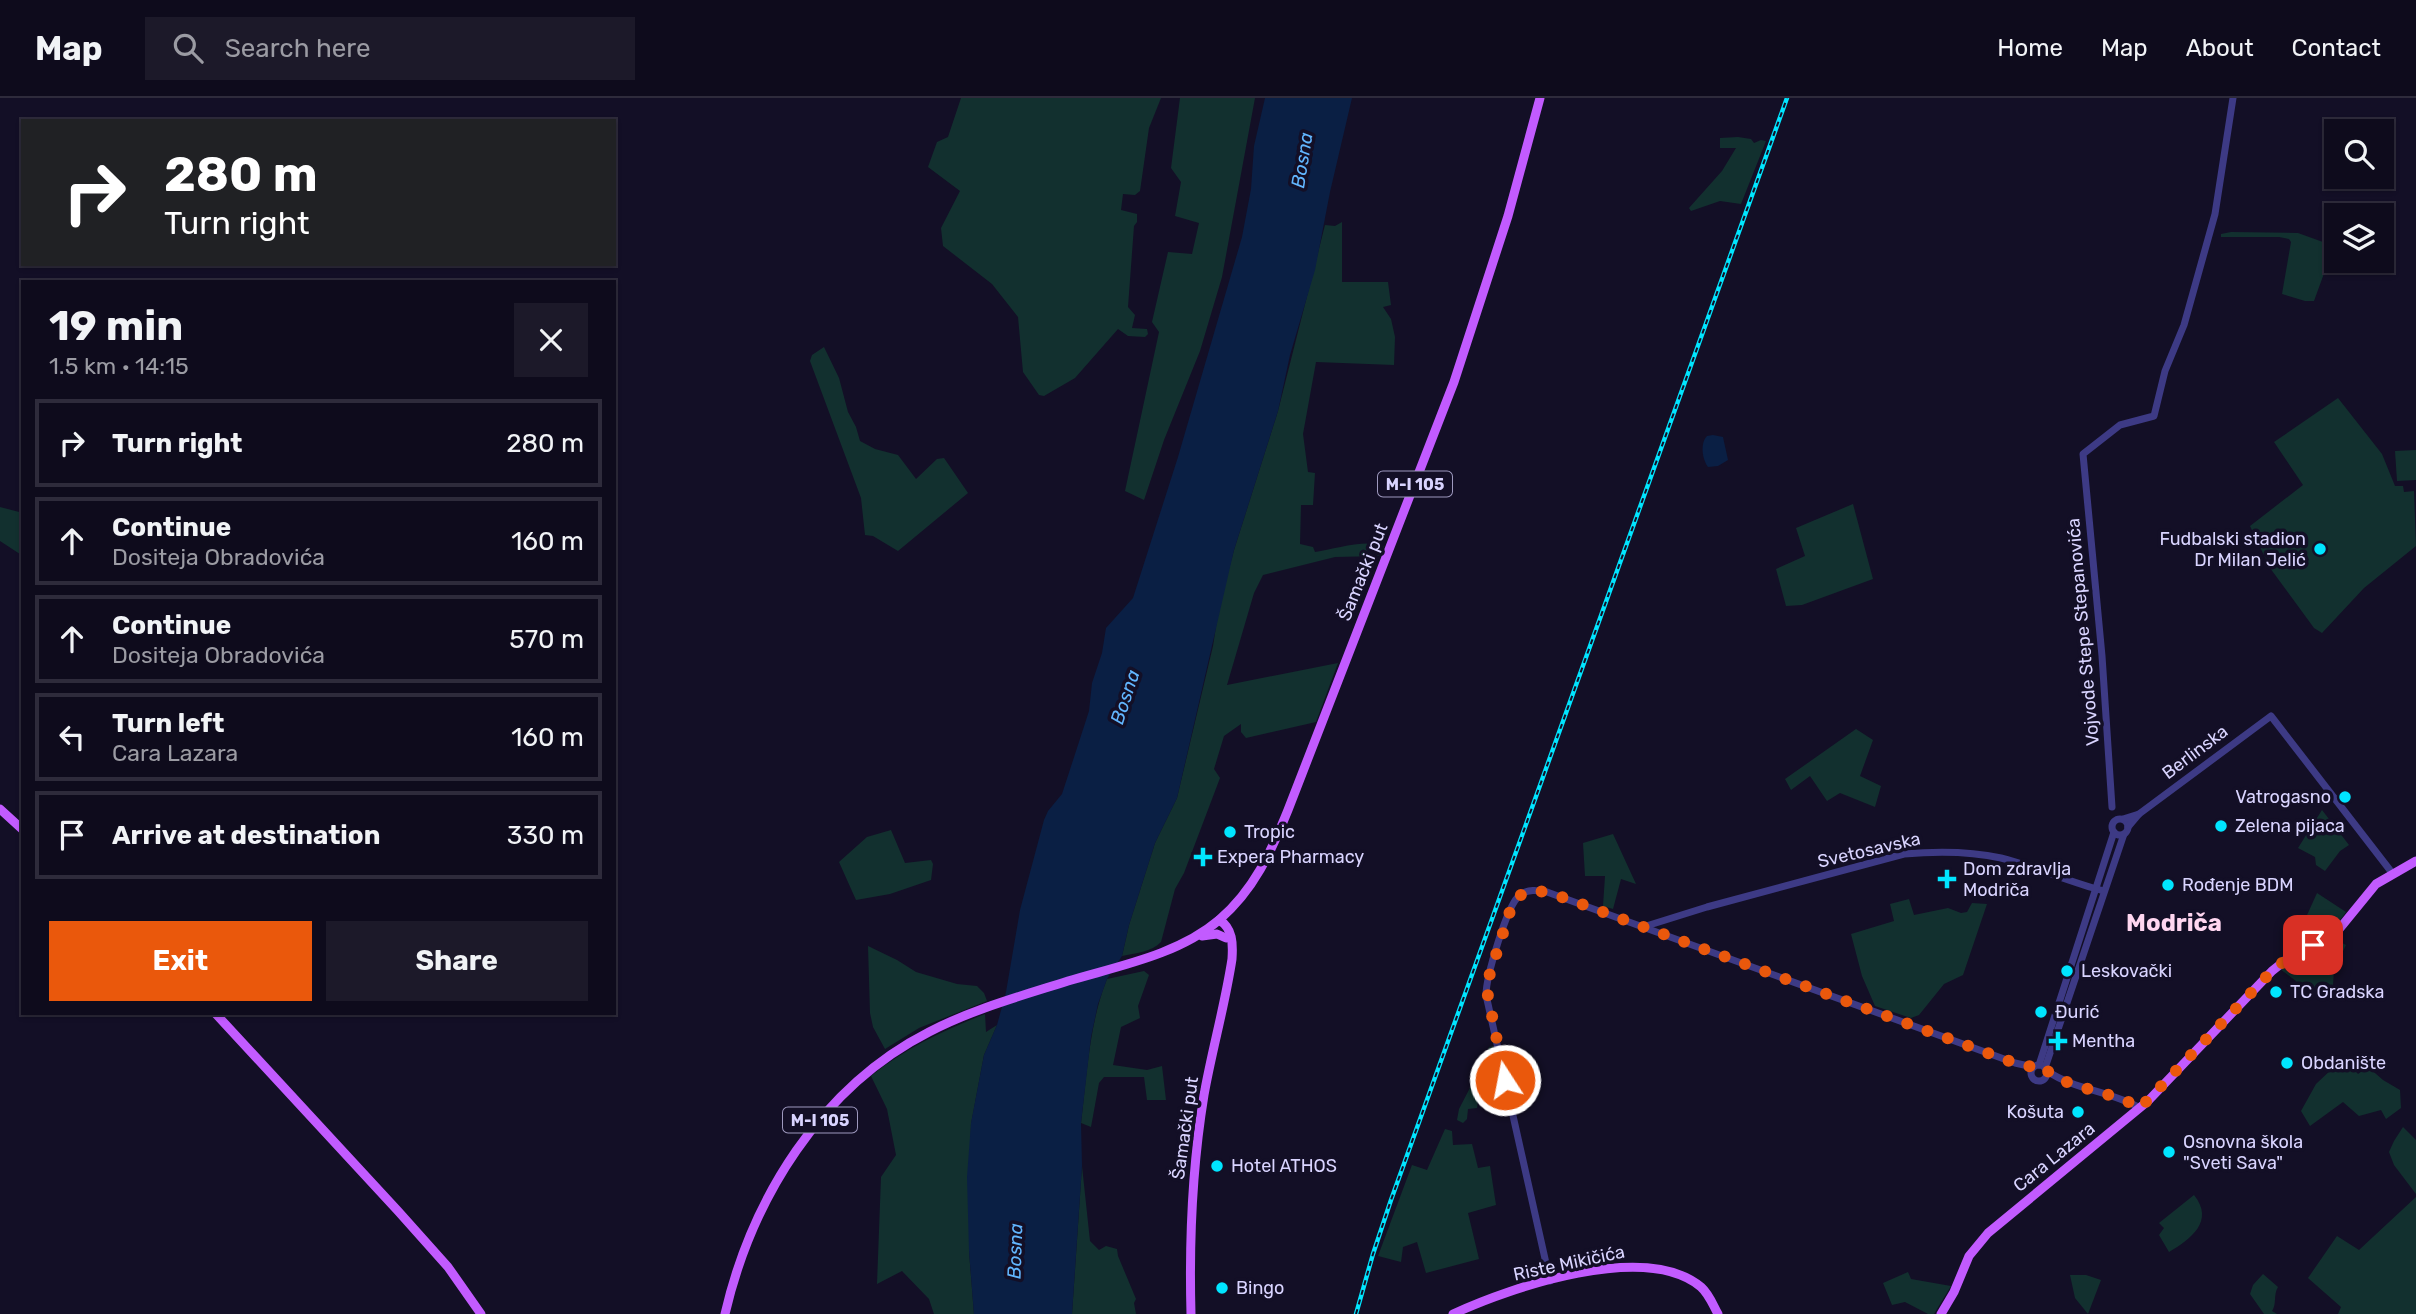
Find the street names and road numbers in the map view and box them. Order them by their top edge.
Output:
road number: M-I 105 [1378,472,1452,496]
street label: Vojvode Stepe Stepanovića [2062,517,2104,747]
street label: Šamački put [1333,520,1393,624]
street label: Berlinska [2158,720,2232,784]
street label: Svetosavska [1815,827,1923,873]
street label: Šamački put [1167,1075,1203,1181]
road number: M-I 105 [783,1108,857,1132]
street label: Cara Lazara [2009,1117,2099,1197]
street label: Riste Mikičića [1511,1240,1627,1286]

